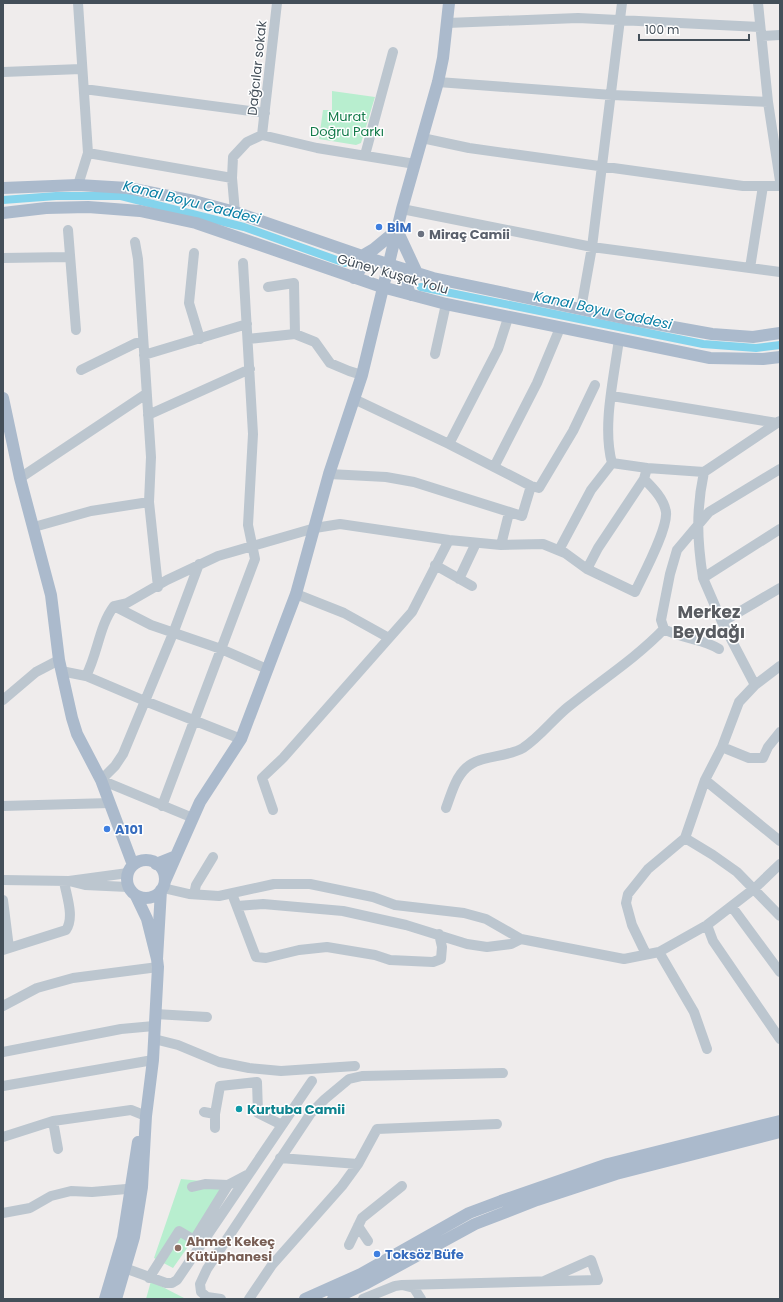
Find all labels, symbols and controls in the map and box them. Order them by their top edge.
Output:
scale bar [639,16,749,42]
street label: Dağcılar sokak [243,19,271,116]
text: 100 m [645,21,679,38]
park label: Murat Doğru Parkı [310,107,384,141]
water label: Kanal Boyu Caddesi [121,175,263,229]
place label: BİM [387,218,411,237]
marker: BİM [374,222,384,232]
place label: Miraç Camii [429,225,510,244]
marker: Miraç Camii [416,229,426,239]
street label: Güney Kuşak Yolu [335,249,451,299]
water label: Kanal Boyu Caddesi [532,286,675,335]
district label: Merkez Beydağı [673,600,745,644]
place label: A101 [115,820,143,839]
marker: A101 [102,824,112,834]
place label: Kurtuba Camii [247,1100,345,1119]
marker: Kurtuba Camii [234,1104,244,1114]
place label: Ahmet Kekeç Kütüphanesi [186,1232,275,1266]
marker: Ahmet Kekeç Kütüphanesi [173,1243,183,1253]
place label: Toksöz Büfe [385,1245,464,1264]
marker: Toksöz Büfe [372,1249,382,1259]

